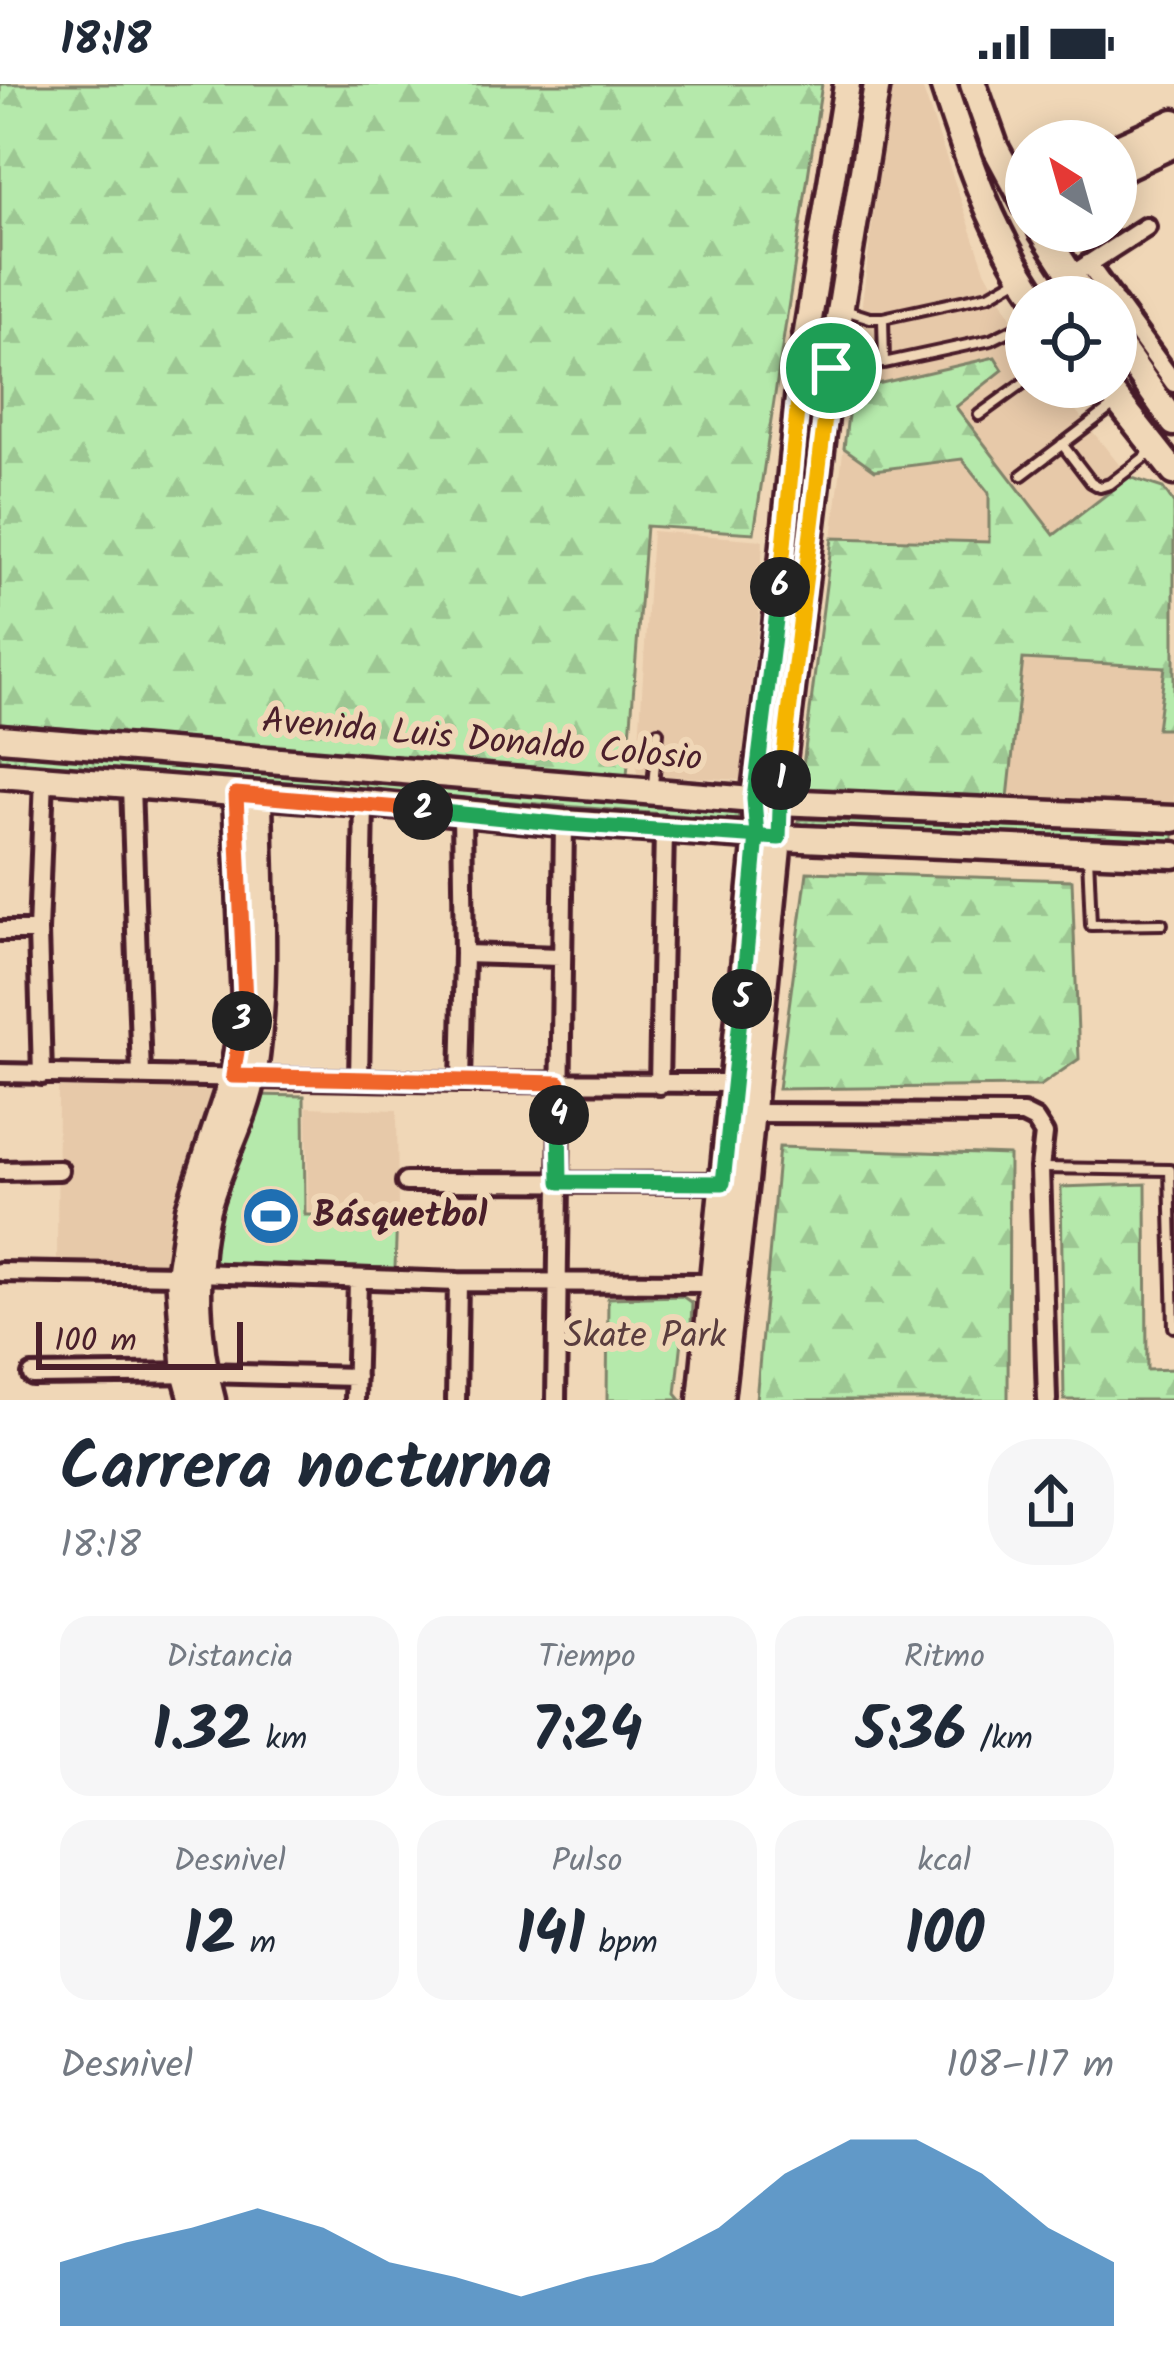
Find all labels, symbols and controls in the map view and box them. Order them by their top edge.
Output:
text: 18:18 [60,6,151,78]
north arrow [1005,120,1137,252]
map controls [1005,120,1137,408]
button: locate [1005,276,1137,408]
pin [780,317,882,419]
icon: arrive [798,335,864,401]
pin: 6 [750,557,810,617]
text: 6 [771,560,789,613]
street label: Avenida Luis Donaldo Colosio [259,693,705,789]
pin: 1 [751,750,811,810]
text: 1 [776,753,786,806]
pin: 2 [393,780,453,840]
text: 2 [413,783,433,836]
pin: 5 [712,969,772,1029]
text: 5 [734,972,750,1025]
pin: 3 [212,991,272,1051]
text: 3 [233,994,251,1047]
pin: 4 [529,1085,589,1145]
text: 4 [550,1088,568,1141]
sports icon: Básquetbol [240,1185,302,1247]
place label: Básquetbol [313,1188,488,1245]
park label: Skate Park [564,1309,727,1366]
scale bar [36,1316,243,1369]
text: 100 m [54,1316,137,1369]
text: Carrera nocturna [60,1418,552,1523]
button: share [988,1439,1114,1565]
text: 18:18 [60,1516,141,1578]
text: Distancia [166,1632,293,1685]
text: Tiempo [538,1632,636,1685]
text: Ritmo [904,1632,985,1685]
text: 1.32 [152,1685,252,1781]
text: 7:24 [532,1685,642,1781]
text: 5:36 [856,1685,966,1781]
text: km [252,1714,307,1767]
text: /km [966,1714,1033,1767]
text: Desnivel [173,1836,286,1889]
text: Pulso [552,1836,622,1889]
text: kcal [917,1836,971,1889]
text: 12 [183,1889,236,1985]
text: 141 [516,1889,585,1985]
text: 100 [904,1889,984,1985]
text: m [236,1918,276,1971]
text: bpm [585,1918,658,1971]
text: Desnivel [60,2036,193,2098]
text: 108–117 m [946,2036,1114,2098]

